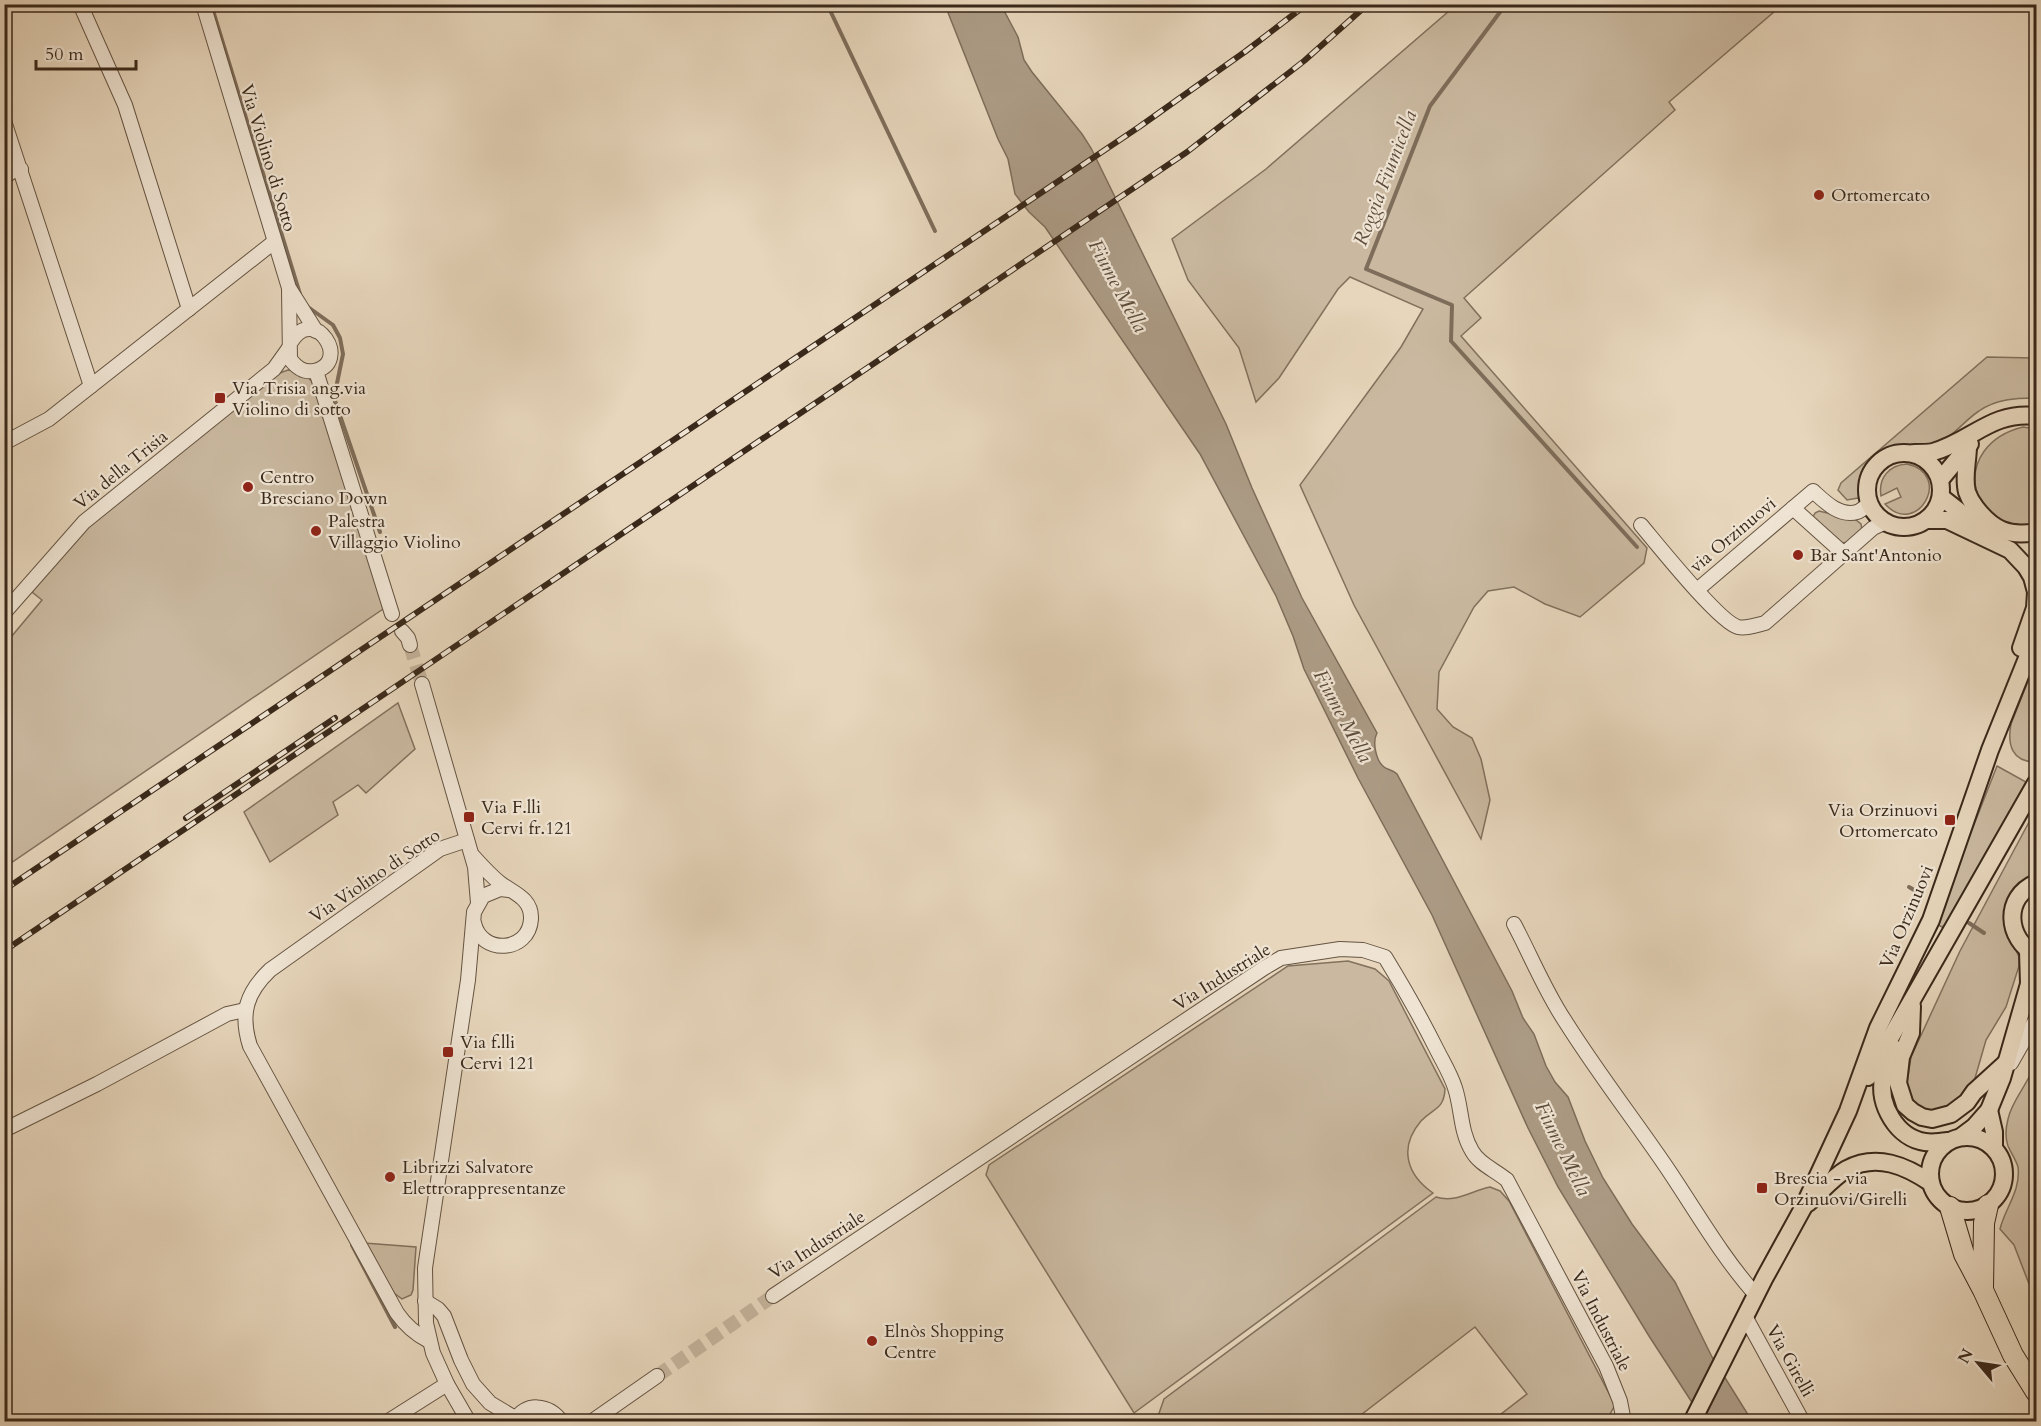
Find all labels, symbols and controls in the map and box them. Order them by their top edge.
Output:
scale bar [36,33,136,71]
text: 50 m [45,42,84,67]
street label: Via Violino di Sotto [234,81,302,235]
water label: Roggia Fiumicella [1347,107,1423,249]
place label: Ortomercato [1831,183,1930,208]
marker: Ortomercato [1812,188,1826,202]
water label: Fiume Mella [1082,235,1154,337]
place label: Via Trisia ang.via Violino di sotto [232,376,366,422]
marker: Via Trisia ang.via Violino di sotto [213,391,227,405]
street label: Via della Trisia [69,424,173,516]
place label: Centro Bresciano Down [260,465,389,511]
marker: Centro Bresciano Down [241,480,255,494]
street label: via Orzinuovi [1684,491,1782,579]
place label: Palestra Villaggio Violino [328,509,461,555]
marker: Palestra Villaggio Violino [309,524,323,538]
place label: Bar Sant'Antonio [1810,543,1942,568]
marker: Bar Sant'Antonio [1791,548,1805,562]
water label: Fiume Mella [1307,665,1379,767]
place label: Via F.lli Cervi fr.121 [481,795,573,841]
place label: Via Orzinuovi Ortomercato [1828,798,1938,844]
marker: Via F.lli Cervi fr.121 [462,810,476,824]
marker: Via Orzinuovi Ortomercato [1943,813,1957,827]
street label: Via Violino di Sotto [305,823,446,929]
street label: Via Orzinuovi [1874,861,1940,973]
street label: Via Industriale [1168,937,1276,1017]
place label: Via f.lli Cervi 121 [460,1030,535,1076]
marker: Via f.lli Cervi 121 [441,1045,455,1059]
water label: Fiume Mella [1529,1097,1597,1201]
place label: Librizzi Salvatore Elettrorappresentanze [402,1155,566,1201]
place label: Brescia - via Orzinuovi/Girelli [1774,1166,1907,1212]
marker: Librizzi Salvatore Elettrorappresentanze [383,1170,397,1184]
marker: Brescia - via Orzinuovi/Girelli [1755,1181,1769,1195]
street label: Via Industriale [764,1204,870,1286]
street label: Via Industriale [1565,1266,1637,1376]
place label: Elnòs Shopping Centre [884,1319,1005,1365]
street label: Via Girelli [1760,1320,1820,1402]
north arrow [1948,1333,2008,1393]
marker: Elnòs Shopping Centre [865,1334,879,1348]
text: N [1953,1345,1979,1368]

